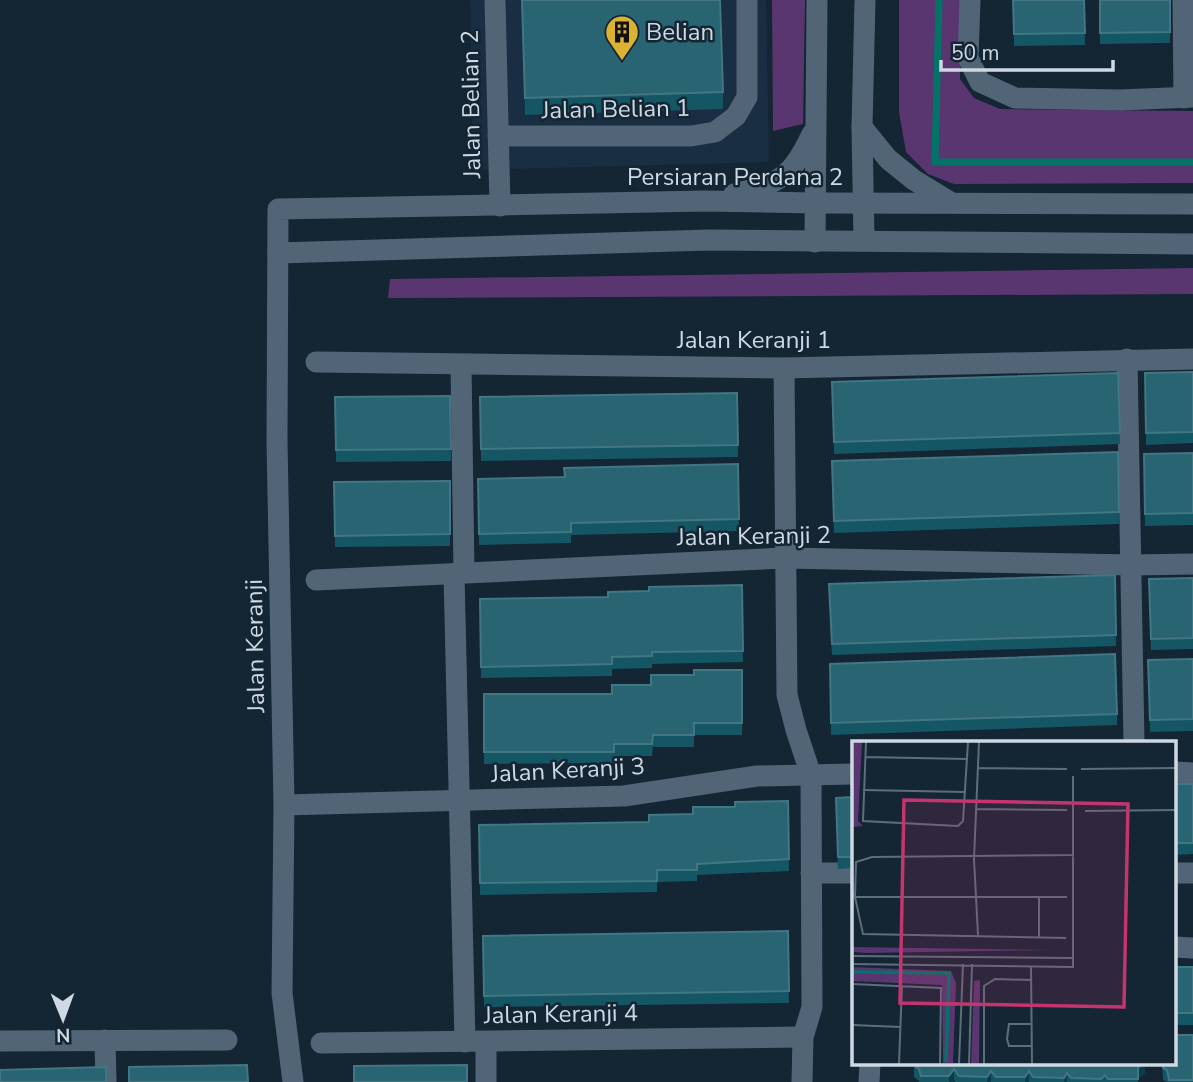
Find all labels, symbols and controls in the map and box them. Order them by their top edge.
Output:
building icon: Belian [603,13,641,62]
place label: Belian [646,16,714,48]
scale bar [941,28,1112,72]
street label: Jalan Belian 2 [454,29,488,180]
text: 50 m [951,39,1000,67]
street label: Jalan Belian 1 [540,92,691,126]
street label: Persiaran Perdana 2 [627,161,843,193]
street label: Jalan Keranji 1 [676,324,831,356]
street label: Jalan Keranji 2 [676,519,831,553]
street label: Jalan Keranji [238,579,272,714]
inset map [852,741,1176,1064]
street label: Jalan Keranji 3 [489,750,646,790]
north arrow [28,984,98,1054]
street label: Jalan Keranji 4 [483,997,638,1031]
text: N [56,1022,71,1048]

